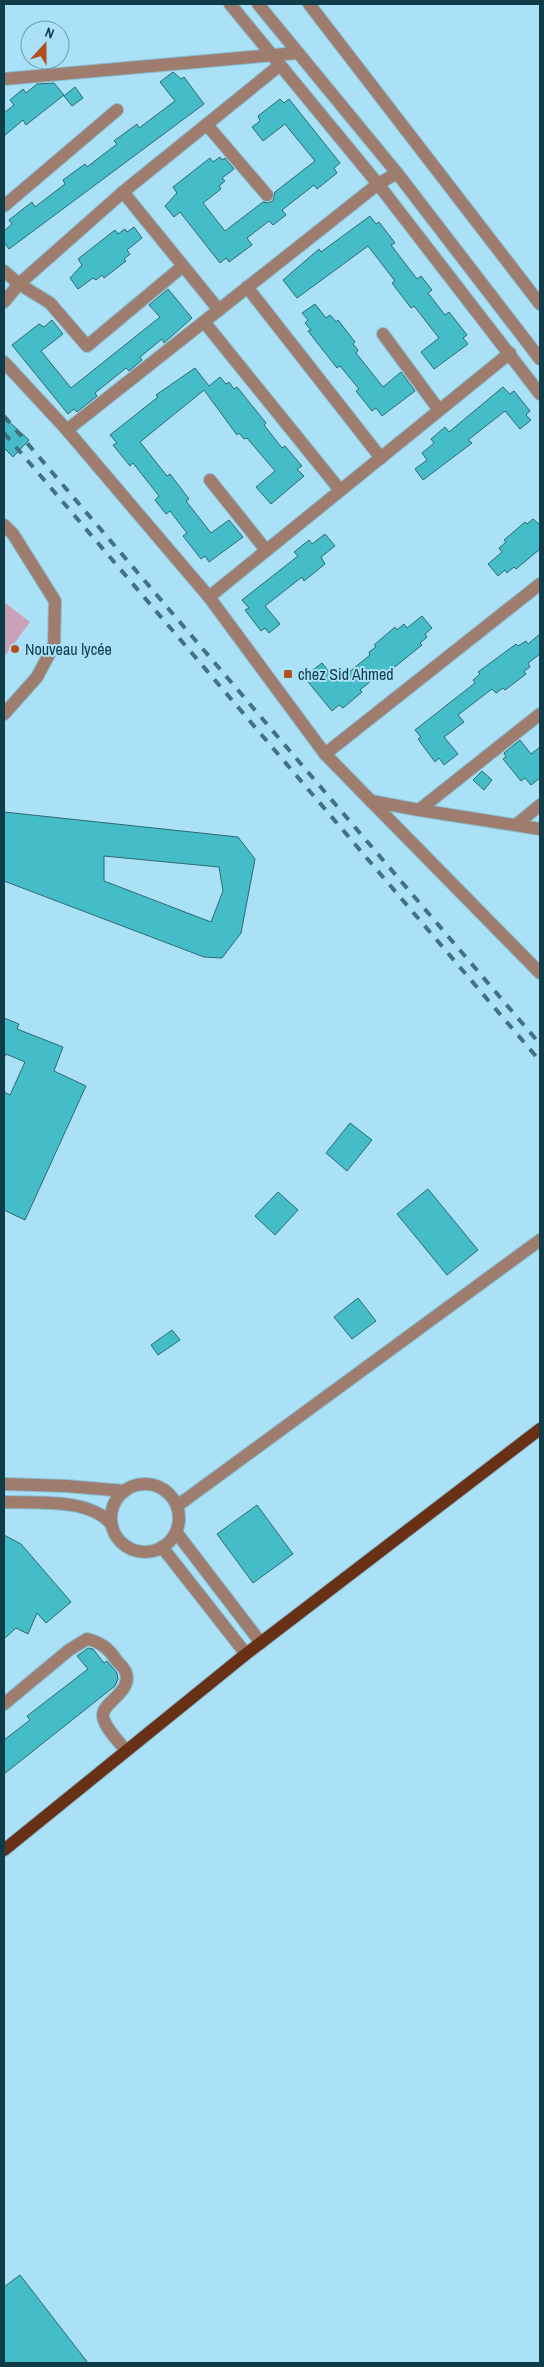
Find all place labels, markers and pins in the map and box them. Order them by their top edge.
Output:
place label: Nouveau lycée [25,638,112,660]
marker: Nouveau lycée [9,643,21,655]
place label: chez Sid Ahmed [298,663,394,685]
marker: chez Sid Ahmed [282,668,294,680]

